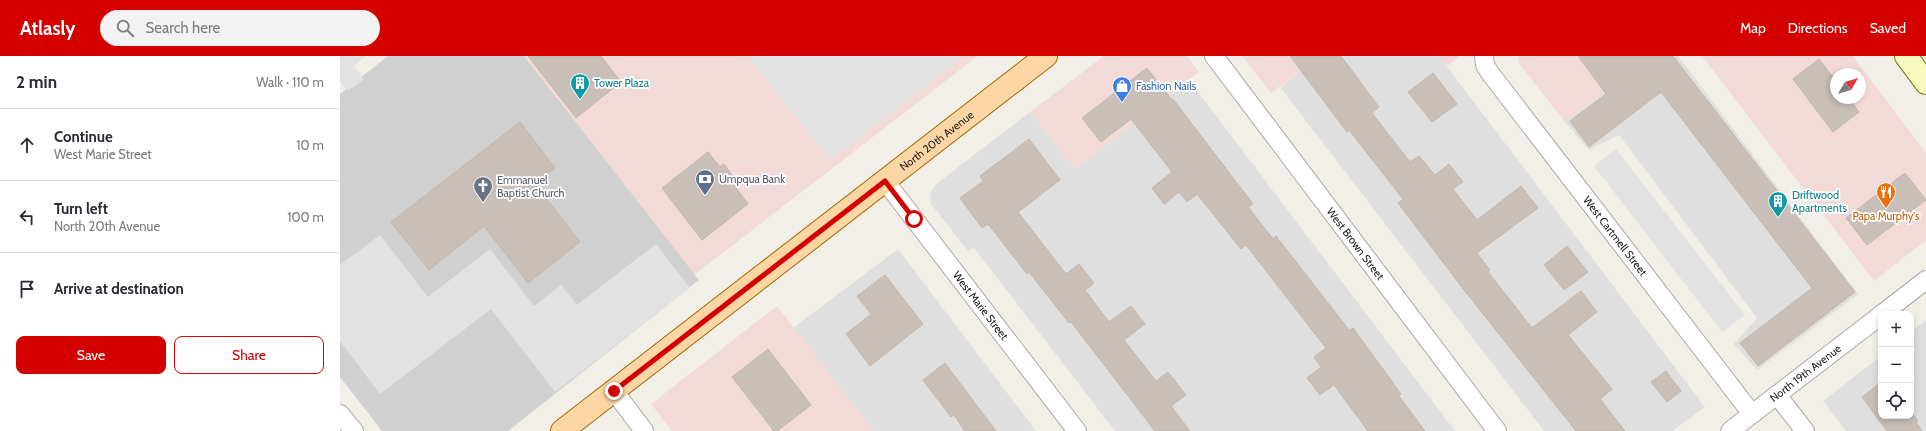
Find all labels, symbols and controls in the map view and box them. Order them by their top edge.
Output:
search box [100,10,380,46]
text: Atlasly [20,17,76,40]
icon: search [114,17,136,39]
text: Search here [146,19,220,37]
text: Map [1740,19,1766,37]
text: Directions [1788,19,1848,37]
text: Saved [1870,19,1906,37]
north arrow [1830,68,1866,104]
text: 2 min [16,72,57,92]
building icon: Tower Plaza [569,72,591,100]
text: Walk · 110 m [256,74,324,90]
shop icon: Fashion Nails [1111,75,1133,103]
place label: Tower Plaza [594,76,650,90]
place label: Fashion Nails [1136,79,1197,93]
street label: North 20th Avenue [897,107,977,174]
text: Continue [54,128,113,146]
icon: ahead [16,134,38,156]
text: 10 m [296,137,324,153]
text: West Marie Street [54,146,152,162]
bank icon: Umpqua Bank [694,168,716,196]
place label: Umpqua Bank [719,172,785,186]
place label: Emmanuel Baptist Church [497,173,565,200]
church icon: Emmanuel Baptist Church [472,175,494,203]
restaurant icon: Papa Murphy's [1875,181,1897,209]
place label: Driftwood Apartments [1792,188,1847,215]
building icon: Driftwood Apartments [1767,190,1789,218]
street label: West Cartmell Street [1580,193,1650,279]
text: Turn left [54,200,108,218]
street label: West Brown Street [1324,205,1388,283]
icon: left [16,206,38,228]
text: 100 m [287,209,324,225]
place label: Papa Murphy's [1852,209,1920,223]
route start [905,210,923,228]
text: North 20th Avenue [54,218,160,234]
street label: West Marie Street [950,268,1012,343]
icon: arrive [16,278,38,300]
text: Arrive at destination [54,280,184,298]
map controls [1878,311,1914,419]
button: + [1878,311,1914,347]
button: Save [16,336,166,374]
button: Share [174,336,324,374]
street label: North 19th Avenue [1767,341,1844,405]
button: − [1878,347,1914,383]
route end [605,382,623,400]
button: locate [1878,383,1914,419]

